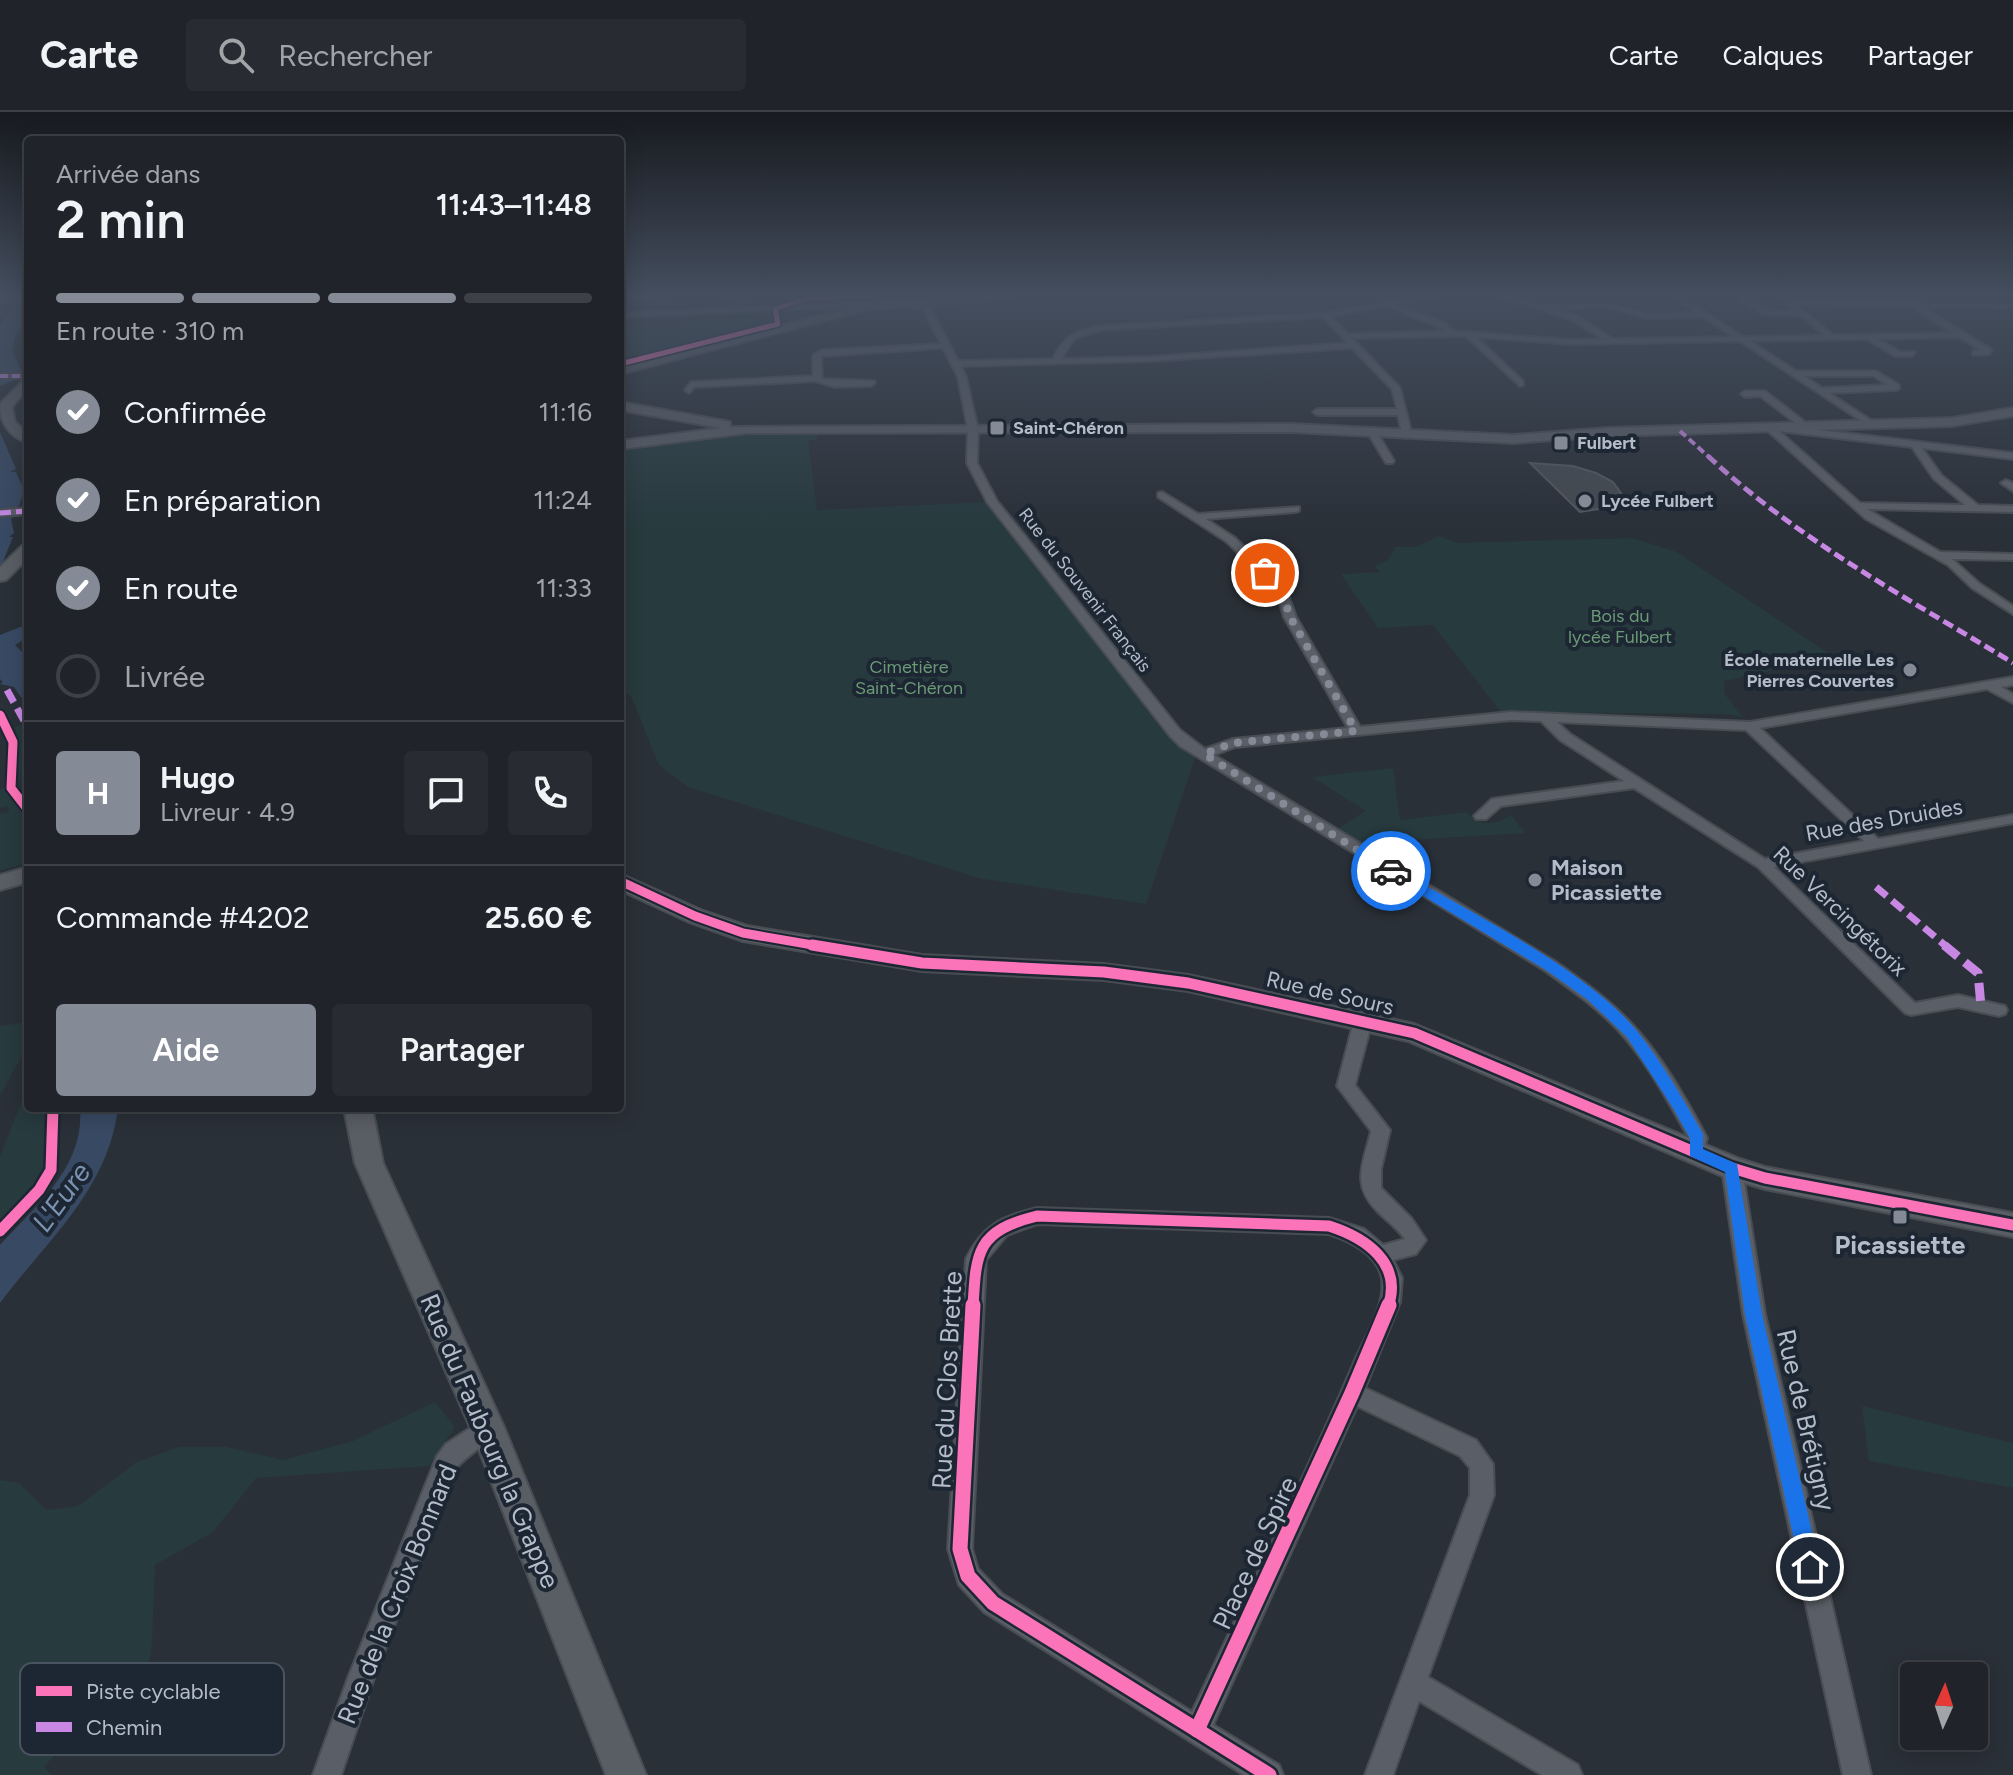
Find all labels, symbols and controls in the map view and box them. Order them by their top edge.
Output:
search box [186,19,746,91]
text: Carte [40,32,138,78]
icon: search [214,33,258,77]
text: Rechercher [278,37,432,74]
text: Carte [1609,38,1679,72]
text: Calques [1723,38,1823,72]
text: Partager [1867,38,1973,72]
text: Arrivée dans [56,158,200,190]
text: 11:43–11:48 [436,186,592,223]
text: 2 min [56,189,185,251]
text: En route · 310 m [56,315,244,347]
icon: check [56,390,100,434]
text: Confirmée [124,394,266,431]
text: 11:16 [538,396,592,428]
place label: Saint-Chéron [1013,417,1124,439]
marker: Saint-Chéron [988,419,1006,437]
place label: Fulbert [1577,432,1636,454]
marker: Fulbert [1552,434,1570,452]
icon: check [56,478,100,522]
text: En préparation [124,482,321,519]
text: 11:24 [533,484,592,516]
place label: Lycée Fulbert [1601,490,1714,512]
marker: Lycée Fulbert [1576,492,1594,510]
street label: Rue du Souvenir Français [1014,504,1156,676]
pin [1231,539,1299,607]
icon: bag [1243,551,1287,595]
icon: check [56,566,100,610]
text: En route [124,570,238,607]
text: 11:33 [536,572,592,604]
park label: Bois du lycée Fulbert [1568,605,1672,648]
place label: École maternelle Les Pierres Couvertes [1724,649,1895,692]
park label: Cimetière Saint-Chéron [855,656,963,699]
text: Livrée [124,658,205,695]
marker: École maternelle Les Pierres Couvertes [1901,661,1919,679]
button: chat [404,751,488,835]
button: phone [508,751,592,835]
text: Hugo [160,759,235,796]
text: H [87,775,109,812]
street label: Rue des Druides [1803,793,1965,847]
text: Livreur · 4.9 [160,796,295,828]
courier [1351,831,1431,911]
street label: Rue Vercingétorix [1767,840,1913,982]
icon: car [1369,849,1413,893]
place label: Maison Picassiette [1551,854,1662,906]
marker: Maison Picassiette [1526,871,1544,889]
text: Commande #4202 [56,899,310,936]
text: 25.60 € [485,899,592,936]
street label: Rue de Sours [1264,965,1396,1021]
button: Aide [56,1004,316,1096]
button: Partager [332,1004,592,1096]
water label: L'Eure [25,1156,97,1238]
marker: Picassiette [1891,1208,1909,1226]
place label: Picassiette [1834,1229,1966,1261]
street label: Rue du Clos Brette [925,1270,969,1490]
street label: Rue du Faubourg la Grappe [413,1289,567,1593]
street label: Rue de Brétigny [1770,1326,1843,1514]
street label: Rue de la Croix Bonnard [330,1459,464,1729]
street label: Place de Spire [1206,1472,1304,1634]
pin [1776,1533,1844,1601]
icon: home [1788,1545,1832,1589]
north arrow [1900,1662,1988,1750]
map controls [1900,1662,1988,1750]
legend [20,1663,284,1755]
text: Piste cyclable [86,1678,220,1705]
text: Chemin [86,1714,162,1741]

